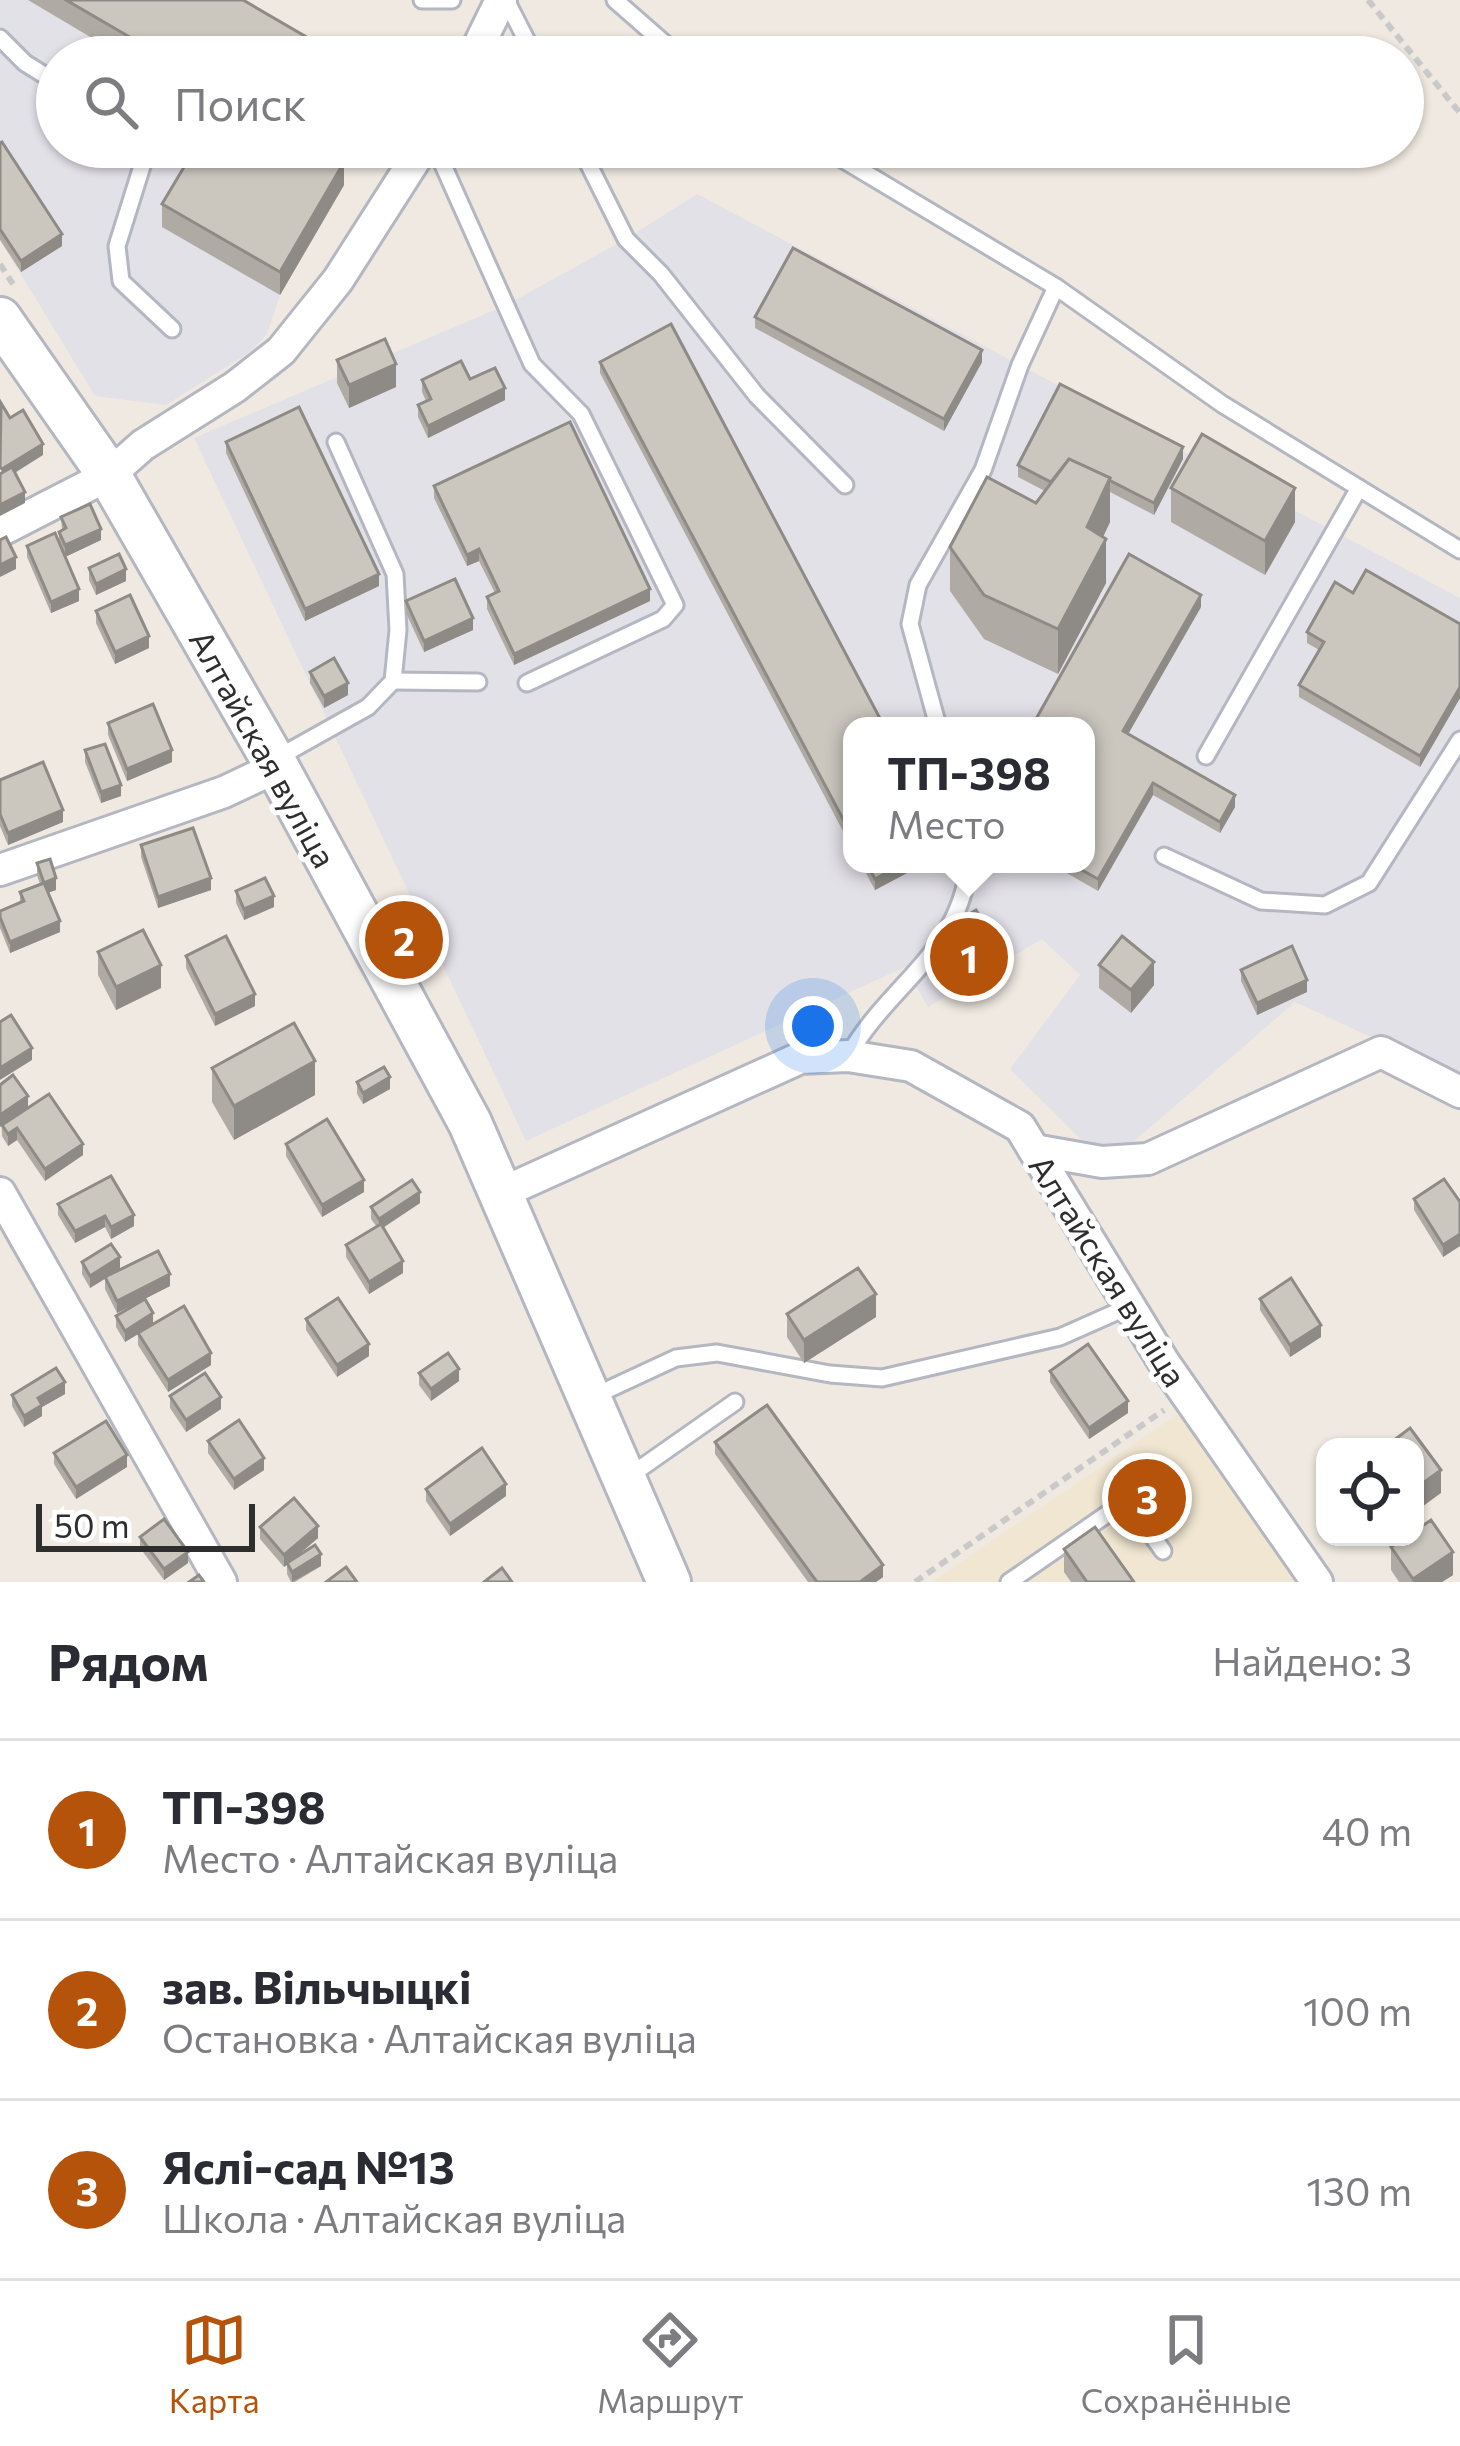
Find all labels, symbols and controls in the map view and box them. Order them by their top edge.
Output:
search box [36,36,1424,168]
icon: search [78,69,144,135]
text: Поиск [174,75,307,130]
street label: Алтайская вуліца [182,622,346,874]
popup [843,717,1095,873]
text: ТП-398 [887,744,1051,799]
text: Место [887,799,1006,847]
pin: 2 [365,895,443,985]
pin: 1 [930,912,1008,1002]
your location [783,996,843,1056]
street label: Алтайская вуліца [1021,1147,1197,1393]
map controls [1316,1438,1424,1546]
button: locate [1316,1438,1424,1546]
pin: 3 [1108,1453,1186,1543]
scale bar [36,1498,255,1551]
text: 50 m [54,1504,130,1545]
text: Рядом [48,1629,209,1692]
text: Найдено: 3 [1212,1636,1412,1684]
text: ТП-398 [162,1778,326,1833]
text: 1 [78,1806,96,1854]
text: 40 m [1322,1806,1412,1854]
text: Место · Алтайская вуліца [162,1833,618,1881]
text: зав. Вільчыцкі [162,1958,472,2013]
text: 2 [76,1986,98,2034]
text: 100 m [1303,1986,1412,2034]
text: Остановка · Алтайская вуліца [162,2013,697,2061]
text: Яслі-сад №13 [162,2138,455,2193]
text: 3 [76,2166,98,2214]
text: 130 m [1306,2166,1412,2214]
text: Школа · Алтайская вуліца [162,2193,626,2241]
tab: Карта [169,2307,260,2420]
tab: Маршрут [597,2307,743,2420]
tab: Сохранённые [1081,2307,1291,2420]

